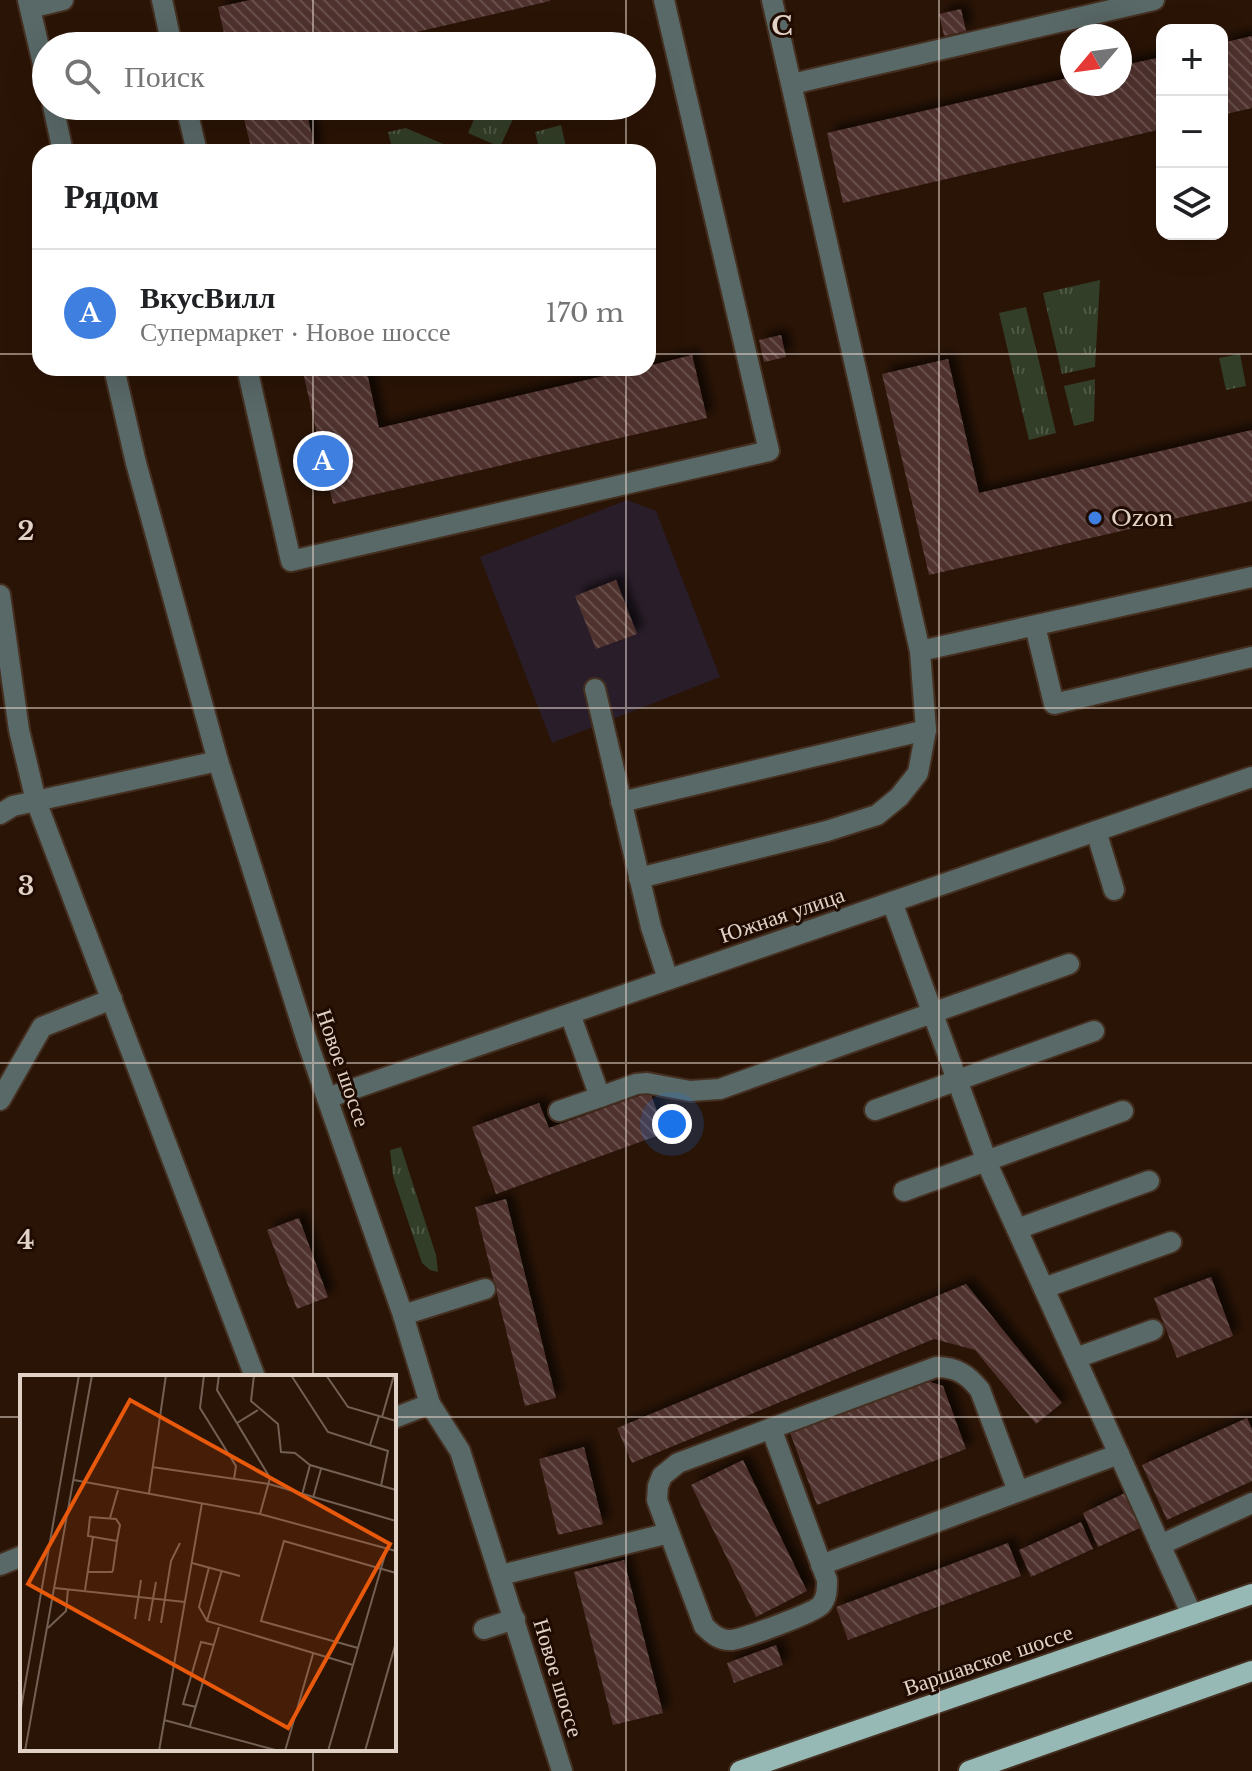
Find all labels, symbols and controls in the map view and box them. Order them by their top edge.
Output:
text: C [771,10,793,42]
north arrow [1060,24,1132,96]
map controls [1156,24,1228,240]
button: + [1156,24,1228,96]
search box [32,32,656,120]
icon: search [60,54,104,98]
text: Поиск [124,58,205,95]
button: − [1156,96,1228,168]
button: layers [1156,168,1228,240]
text: Рядом [64,175,159,217]
text: ВкусВилл [140,279,275,316]
text: A [79,297,101,329]
text: 170 m [545,297,624,329]
text: Супермаркет · Новое шоссе [140,316,451,348]
pin: A [297,431,349,491]
place label: Ozon [1111,505,1173,532]
marker: Ozon [1086,509,1104,527]
text: 2 [18,515,34,547]
text: 3 [18,870,34,902]
street label: Южная улица [716,881,848,949]
street label: Новое шоссе [310,1006,376,1130]
your location [652,1104,692,1144]
text: 4 [17,1224,35,1256]
inset map [20,1375,396,1751]
street label: Новое шоссе [527,1615,589,1741]
street label: Варшавское шоссе [900,1618,1076,1702]

